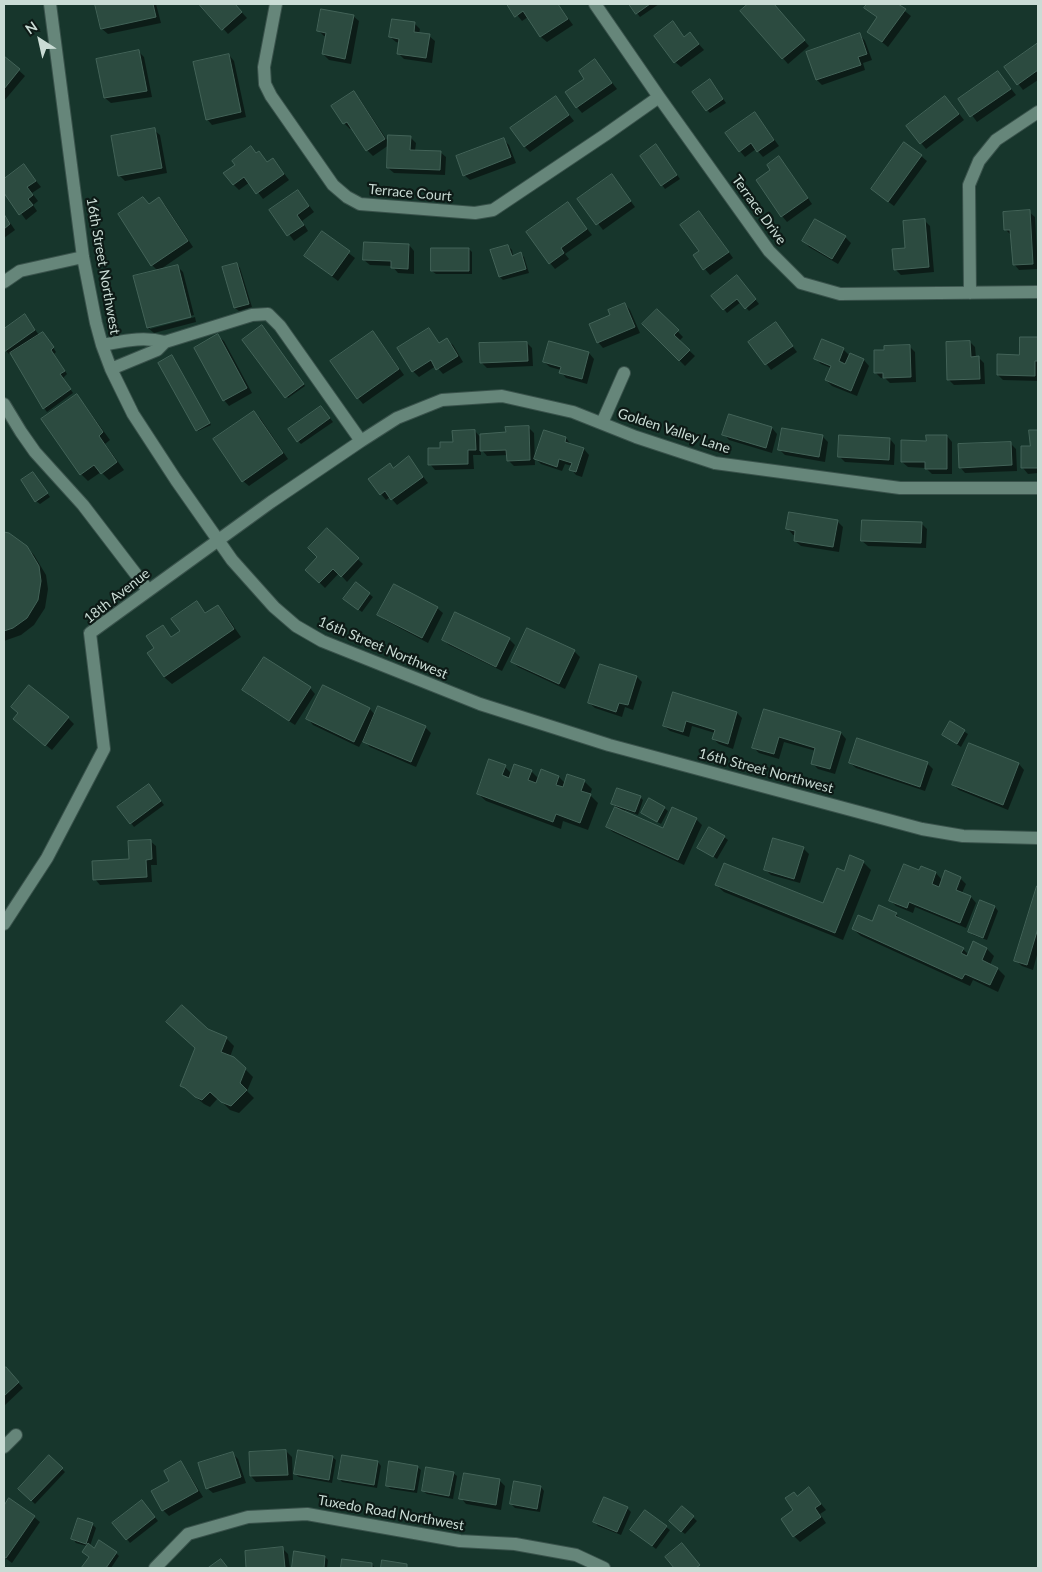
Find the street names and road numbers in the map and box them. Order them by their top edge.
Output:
street label: Terrace Drive [728,172,790,248]
street label: Terrace Court [368,181,452,205]
street label: 16th Street Northwest [83,196,123,336]
street label: Golden Valley Lane [616,405,732,457]
street label: 18th Avenue [81,565,153,627]
street label: 16th Street Northwest [316,613,450,683]
street label: 16th Street Northwest [697,745,835,797]
street label: Tuxedo Road Northwest [317,1492,465,1534]

